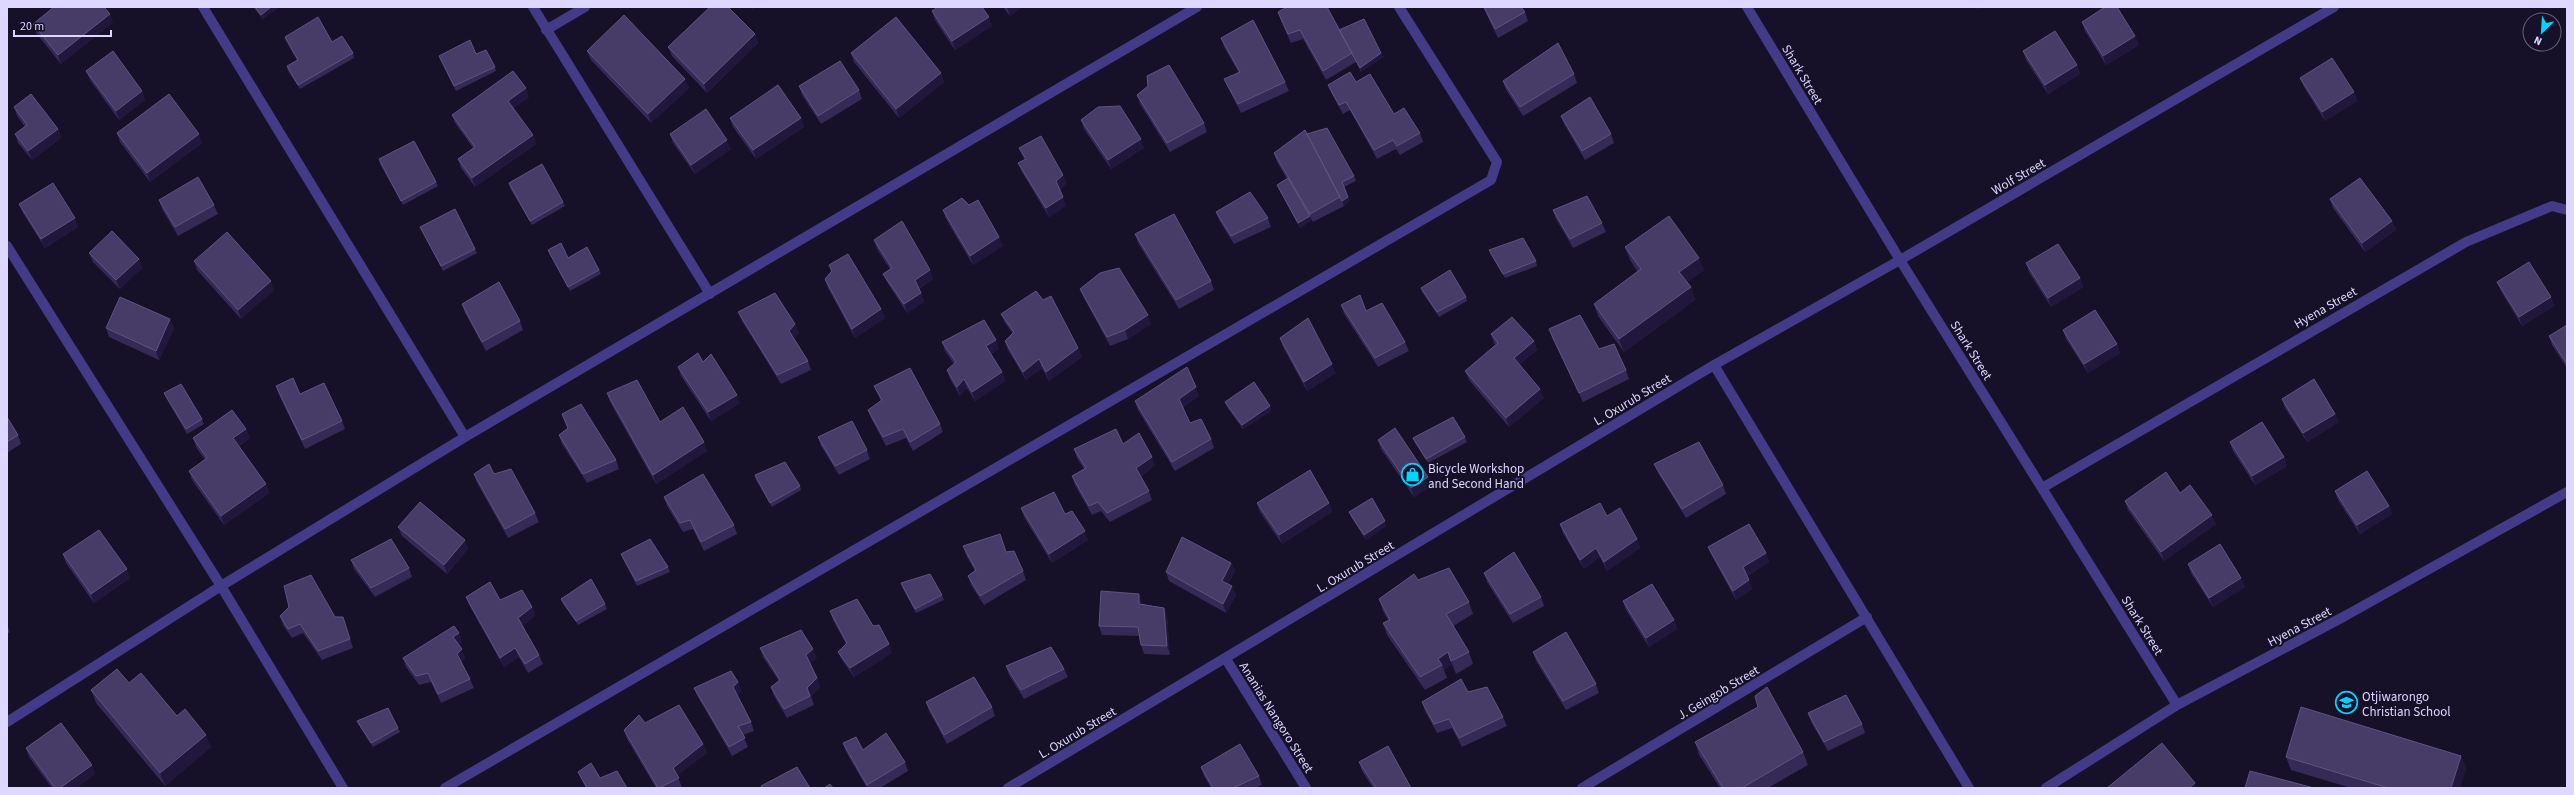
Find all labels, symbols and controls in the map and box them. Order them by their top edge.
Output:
scale bar [14,12,111,38]
north arrow [2522,12,2562,52]
text: 20 m [20,18,44,35]
text: N [2531,32,2544,49]
street label: Shark Street [1777,41,1827,108]
street label: Wolf Street [1988,154,2049,200]
street label: Hyena Street [2291,282,2361,333]
street label: Shark Street [1946,317,1997,384]
street label: L. Oxurub Street [1590,369,1675,430]
place label: Bicycle Workshop and Second Hand [1428,460,1524,493]
shop icon: Bicycle Workshop and Second Hand [1399,462,1425,488]
street label: L. Oxurub Street [1313,536,1398,597]
street label: Shark Street [2117,592,2168,659]
street label: Hyena Street [2264,602,2335,651]
street label: Ananias Nangoro Street [1235,659,1318,777]
street label: J. Geingob Street [1674,661,1763,724]
place label: Otjiwarongo Christian School [2362,688,2451,721]
school or university icon: Otjiwarongo Christian School [2334,690,2360,716]
street label: L. Oxurub Street [1035,702,1120,763]

